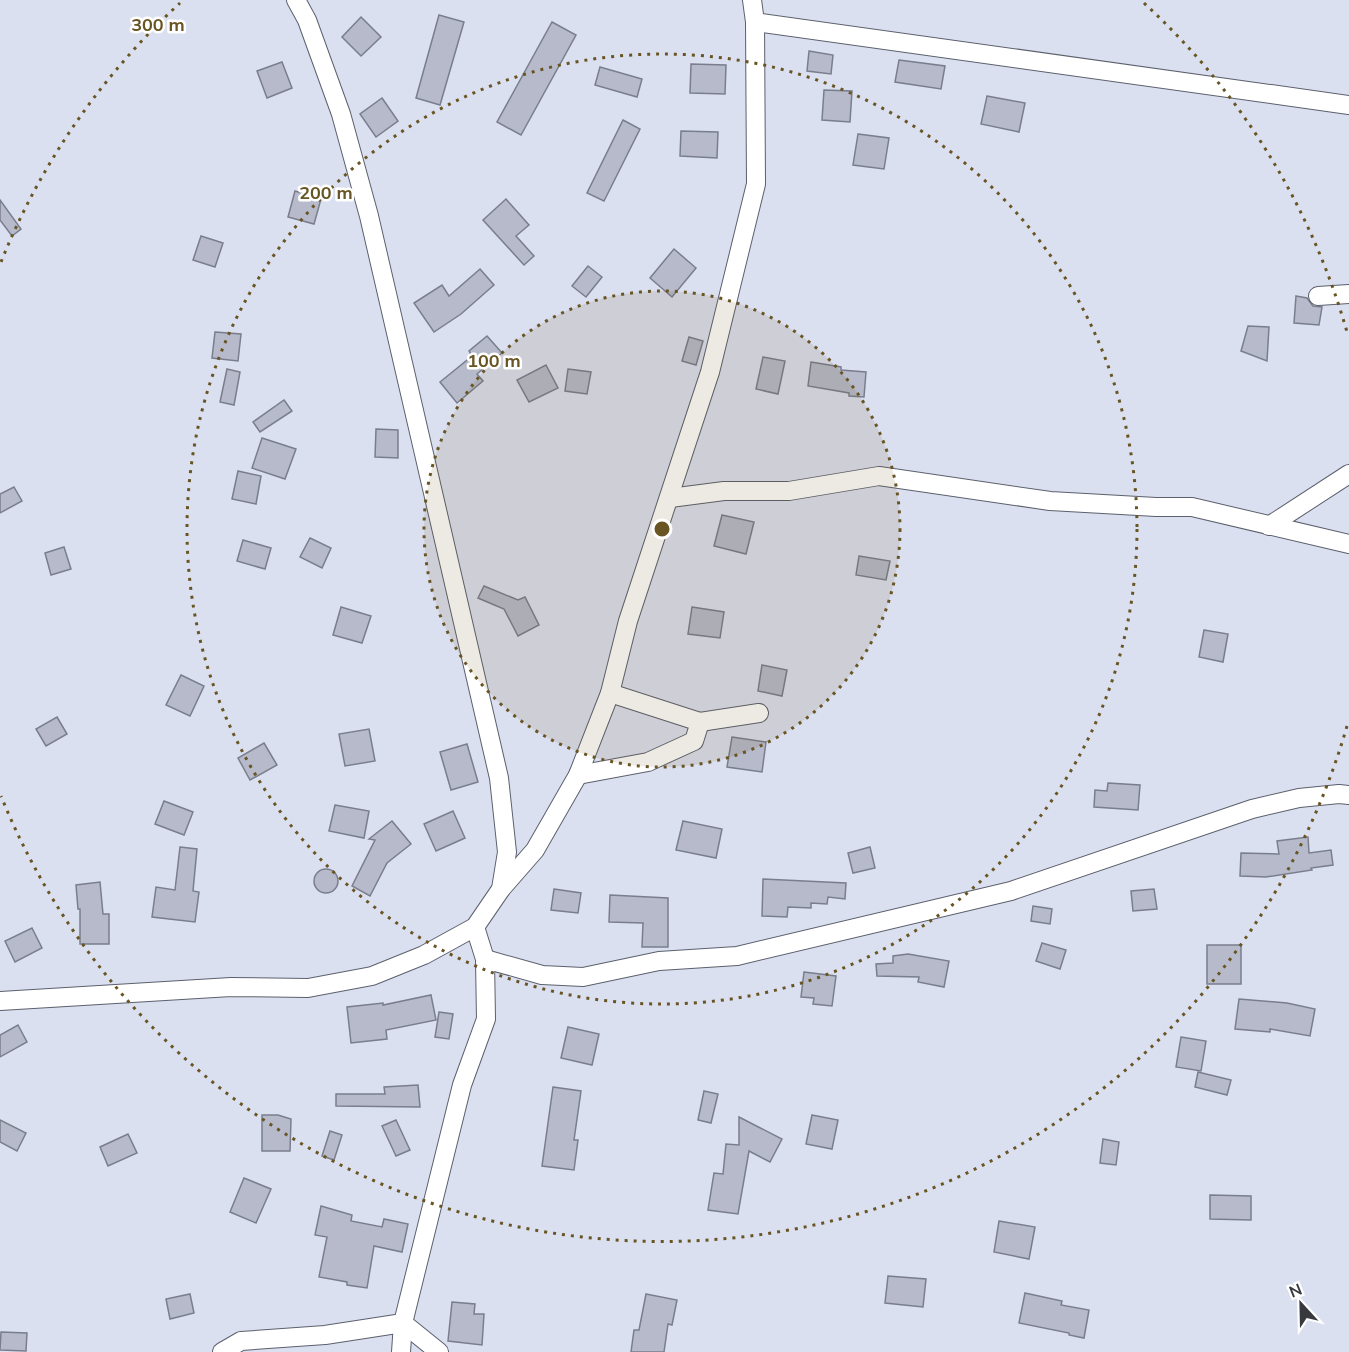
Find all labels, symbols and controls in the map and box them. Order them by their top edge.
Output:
text: 300 m [131,13,185,36]
text: 200 m [299,181,353,204]
text: 100 m [467,349,521,372]
centre of rings [652,519,672,539]
north arrow [1271,1274,1331,1334]
text: N [1286,1279,1305,1302]

